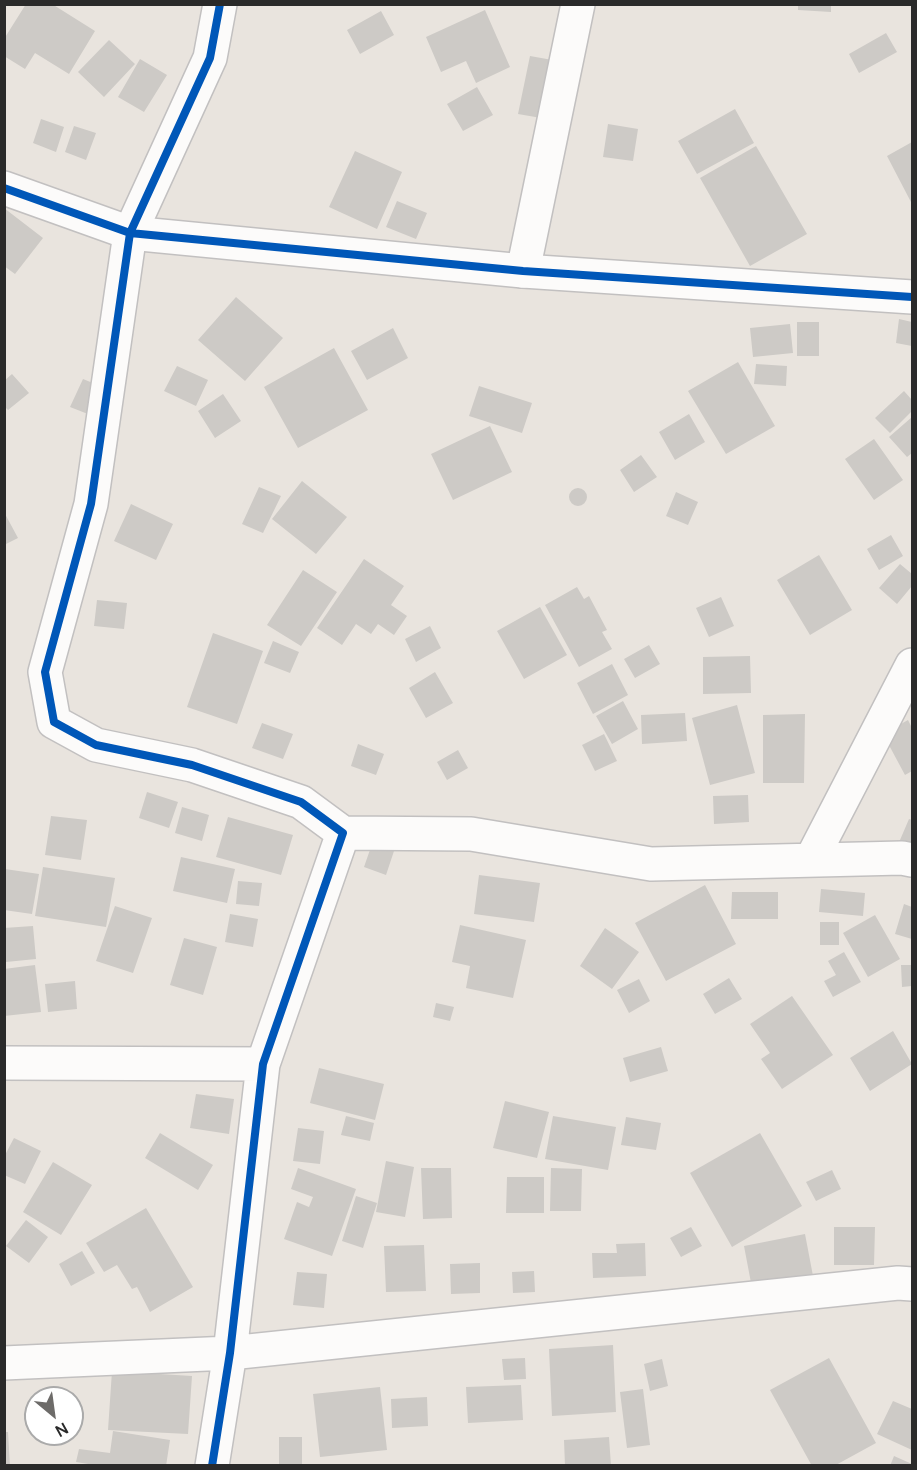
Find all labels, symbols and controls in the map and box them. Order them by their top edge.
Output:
north arrow [24,1386,84,1446]
text: N [51,1418,72,1442]

